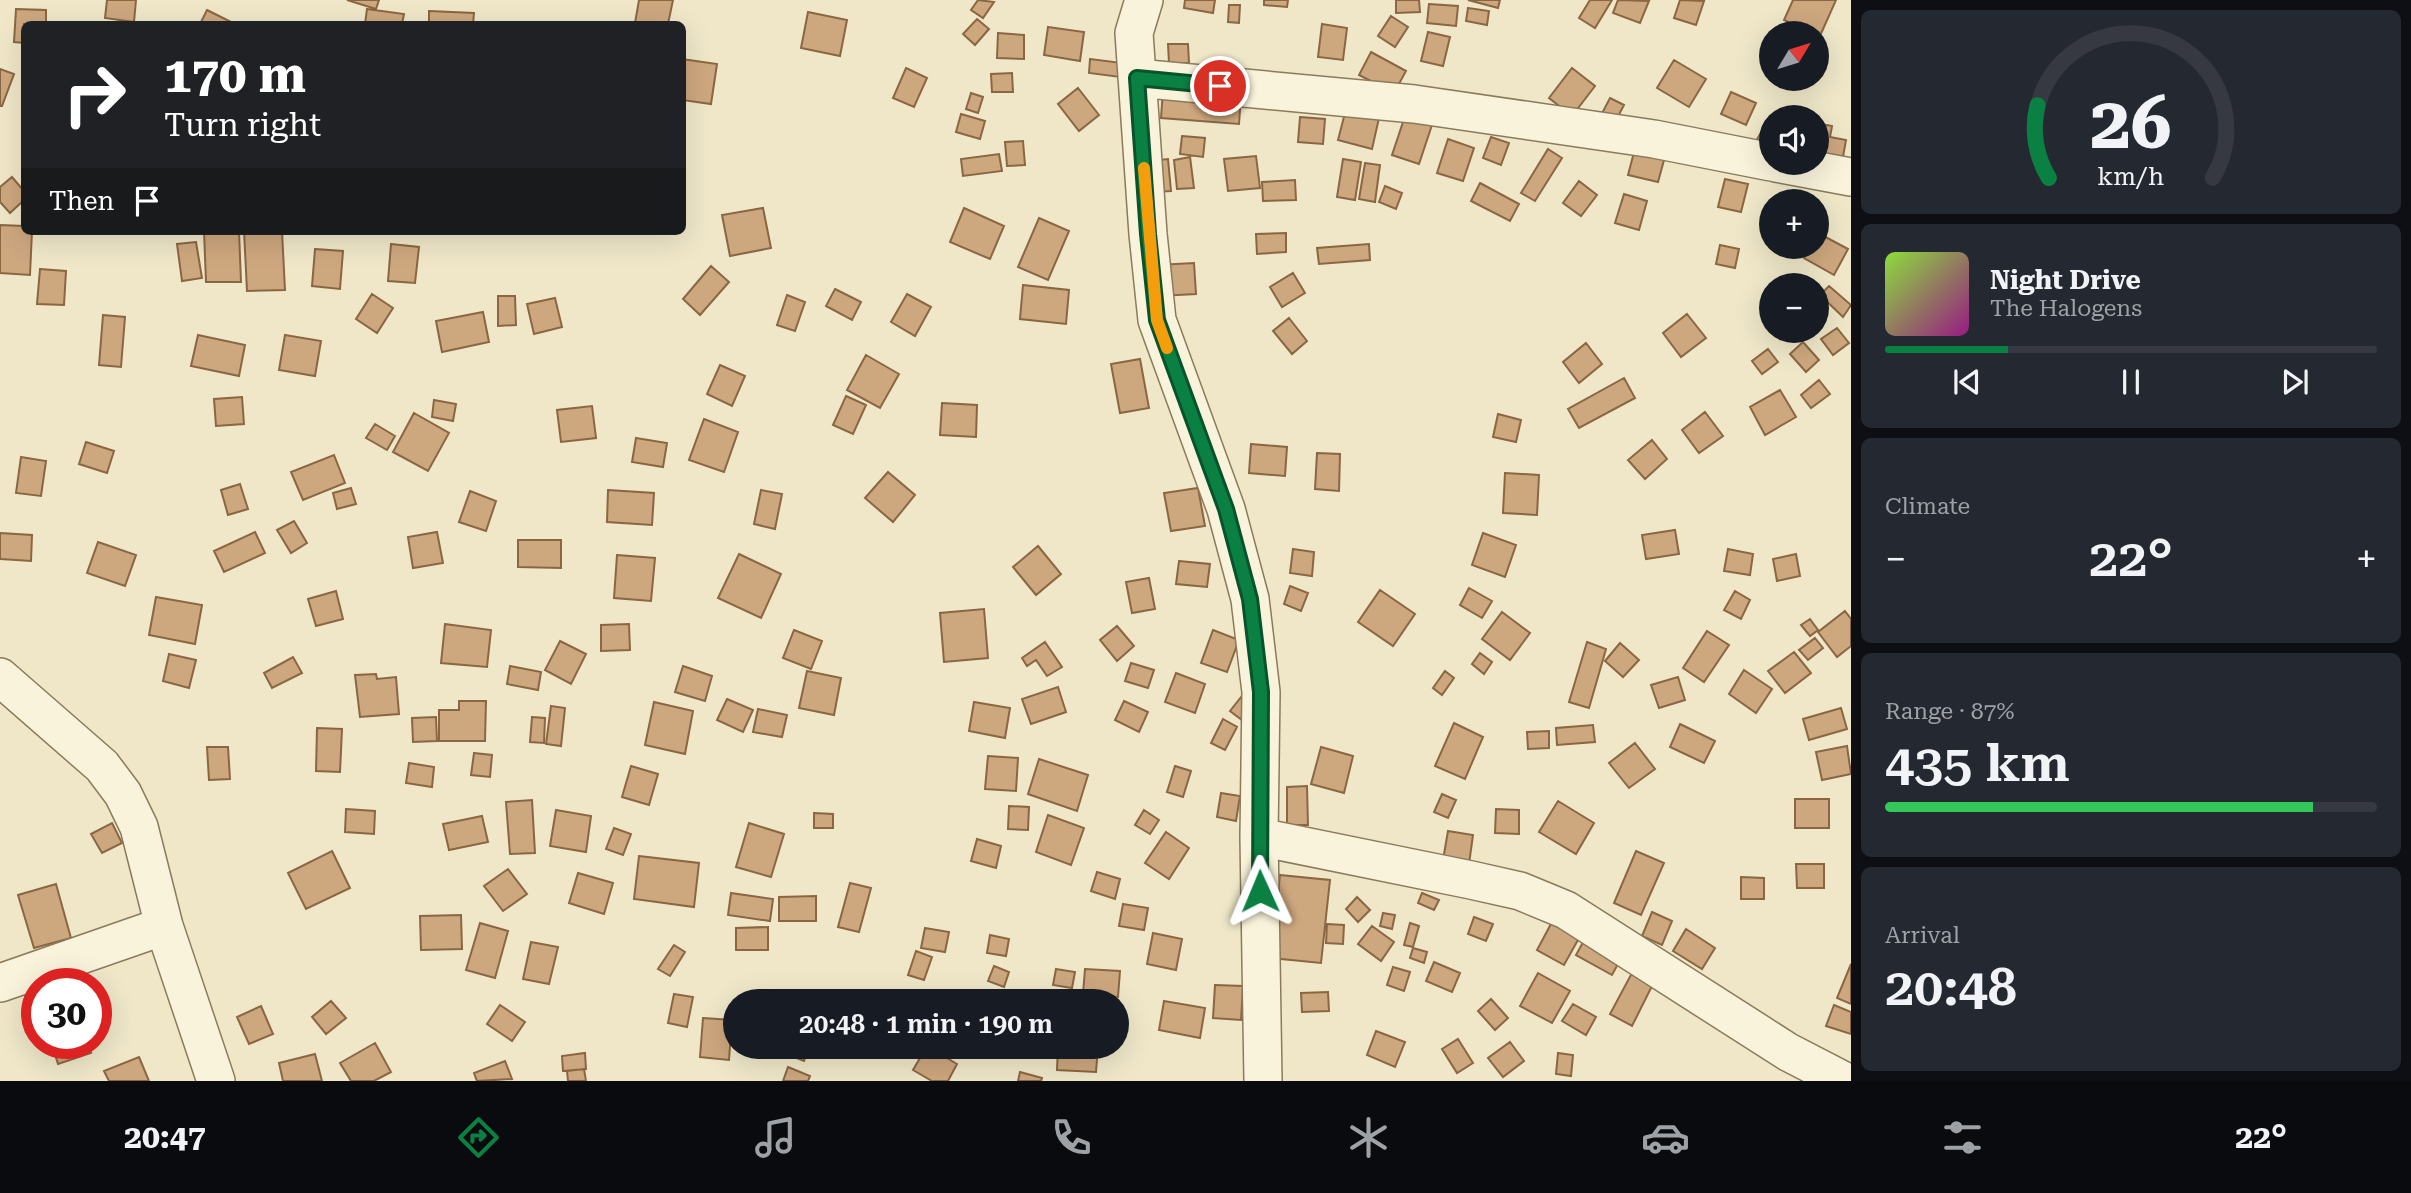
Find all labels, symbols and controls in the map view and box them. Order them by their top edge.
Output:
north arrow [1759,21,1829,91]
map controls [1759,21,1829,343]
text: 170 m [164,47,306,104]
icon: right [49,49,140,140]
pin [1190,56,1250,116]
icon: arrive [1201,67,1239,105]
text: 26 [2090,81,2172,166]
button: sound [1759,105,1829,175]
text: Turn right [164,106,321,144]
text: km/h [2098,162,2164,191]
icon: arrive [128,182,166,220]
text: Then [49,186,114,216]
button: + [1759,189,1829,259]
text: Night Drive [1990,265,2141,295]
button: − [1759,273,1829,343]
text: The Halogens [1990,295,2142,322]
icon: previous [1948,363,1986,401]
icon: pause [2112,363,2150,401]
icon: next [2276,363,2314,401]
text: Climate [1885,493,1970,520]
text: 22° [2089,528,2173,589]
text: − [1885,537,1906,581]
text: + [2356,537,2377,581]
text: Range · 87% [1885,698,2014,725]
text: 435 km [1885,733,2070,794]
position arrow [1223,854,1297,928]
text: Arrival [1885,922,1960,949]
text: 20:48 [1885,957,2017,1018]
speed limit sign: 30 [21,968,112,1059]
text: 20:48 · 1 min · 190 m [799,1009,1053,1039]
icon: directions [454,1113,503,1162]
icon: music [751,1113,800,1162]
icon: phone [1047,1113,1096,1162]
icon: climate [1344,1113,1393,1162]
icon: car [1641,1113,1690,1162]
icon: filters [1938,1113,1987,1162]
text: 20:47 [124,1118,206,1156]
text: 22° [2235,1118,2287,1156]

